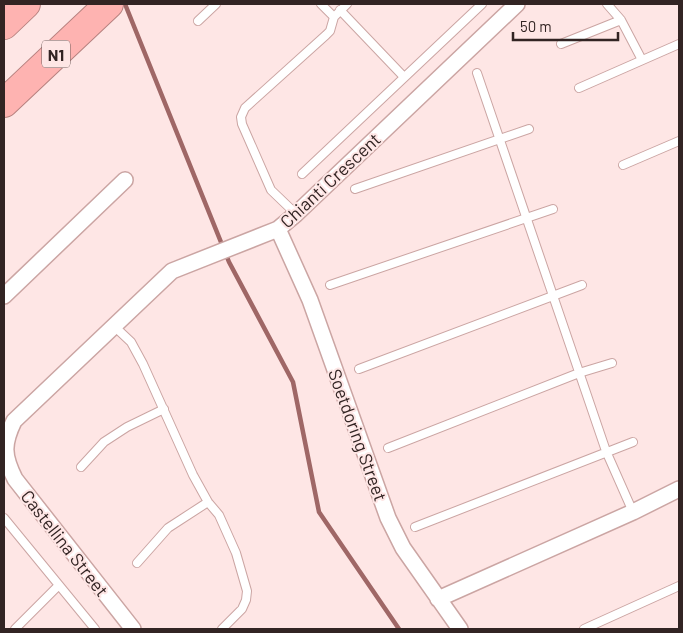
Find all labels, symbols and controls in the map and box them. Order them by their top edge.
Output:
scale bar [513,10,618,42]
text: 50 m [520,17,552,35]
road number: N1 [42,41,70,68]
street label: Chianti Crescent [275,128,385,232]
street label: Soetdoring Street [324,366,392,504]
street label: Castellina Street [17,485,113,601]

